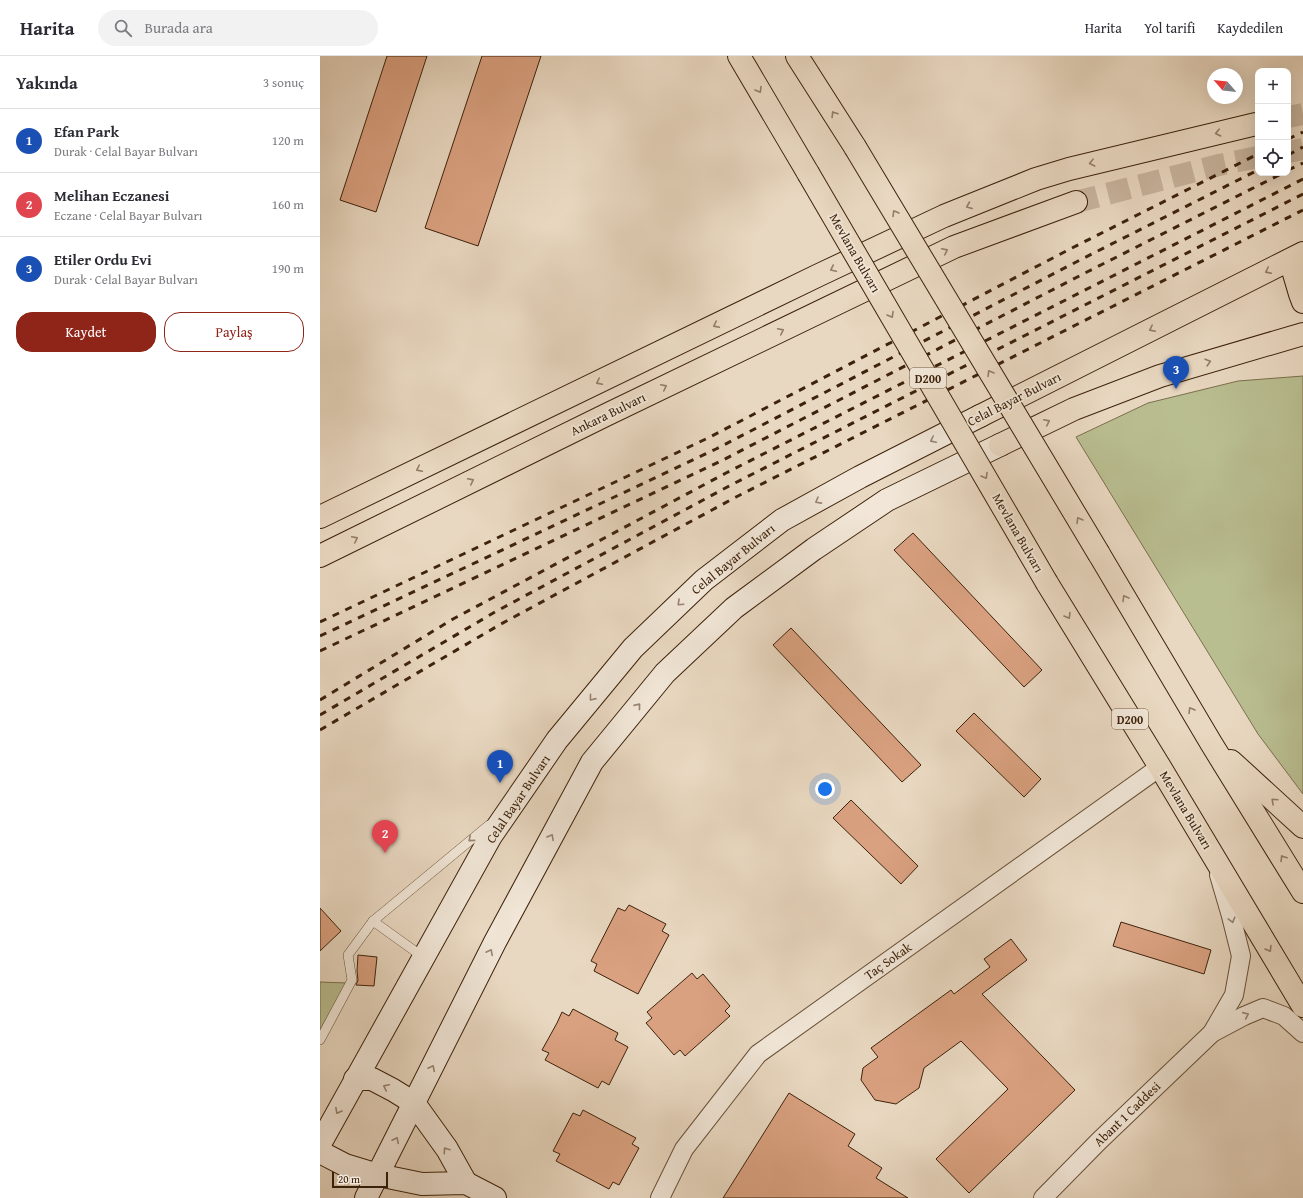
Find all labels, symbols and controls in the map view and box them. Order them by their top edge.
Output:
search box [98,10,378,46]
text: Harita [20,14,74,42]
icon: search [112,17,134,39]
text: Burada ara [144,17,213,38]
text: Harita [1085,18,1122,38]
text: Yol tarifi [1144,18,1195,38]
text: Kaydedilen [1217,18,1283,38]
north arrow [1207,68,1243,104]
map controls [1255,68,1291,176]
button: + [1255,68,1291,104]
text: Yakında [16,70,78,95]
text: 3 sonuç [263,73,304,92]
one-way arrow [755,86,762,93]
button: − [1255,104,1291,140]
one-way arrow [831,111,839,118]
text: Efan Park [54,121,119,142]
one-way arrow [1215,128,1222,137]
text: 1 [26,131,32,150]
text: 120 m [272,131,304,150]
button: locate [1255,140,1291,176]
text: Durak · Celal Bayar Bulvarı [54,142,198,161]
one-way arrow [1089,159,1095,167]
text: Melihan Eczanesi [54,185,169,206]
text: 2 [26,195,32,214]
text: 160 m [272,195,304,214]
one-way arrow [966,201,973,209]
text: Eczane · Celal Bayar Bulvarı [54,206,203,225]
street label: Mevlana Bulvarı [825,210,886,296]
one-way arrow [892,210,899,217]
one-way arrow [941,248,949,256]
text: Etiler Ordu Evi [54,249,152,270]
text: 3 [26,259,32,278]
text: 190 m [272,259,304,278]
one-way arrow [830,264,837,272]
one-way arrow [1265,266,1272,274]
text: Durak · Celal Bayar Bulvarı [54,270,198,289]
one-way arrow [887,311,894,318]
button: Kaydet [16,312,156,352]
button: Paylaş [164,312,304,352]
one-way arrow [712,320,720,328]
one-way arrow [1149,325,1156,332]
one-way arrow [777,328,784,336]
pin: 3 [1163,356,1189,389]
one-way arrow [1205,358,1212,367]
street label: Celal Bayar Bulvarı [964,367,1065,431]
road number: D200 [910,368,946,388]
one-way arrow [988,370,995,377]
one-way arrow [595,377,603,385]
one-way arrow [659,384,667,392]
street label: Ankara Bulvarı [567,387,649,440]
one-way arrow [1043,419,1051,427]
one-way arrow [929,436,937,443]
one-way arrow [415,464,423,472]
one-way arrow [980,472,987,479]
one-way arrow [467,478,475,486]
street label: Mevlana Bulvarı [988,490,1049,576]
one-way arrow [814,496,822,503]
one-way arrow [1076,517,1083,524]
street label: Celal Bayar Bulvarı [687,519,779,599]
one-way arrow [351,536,358,544]
one-way arrow [1122,595,1130,602]
one-way arrow [677,598,685,606]
one-way arrow [1063,612,1070,619]
one-way arrow [589,694,596,701]
one-way arrow [633,703,640,710]
one-way arrow [1189,707,1196,714]
road number: D200 [1112,709,1148,729]
pin: 1 [487,750,513,783]
street label: Celal Bayar Bulvarı [481,751,555,847]
street label: Mevlana Bulvarı [1155,767,1217,853]
your location [815,779,835,799]
one-way arrow [1271,798,1279,805]
pin: 2 [372,820,398,853]
one-way arrow [546,834,553,841]
one-way arrow [469,835,476,842]
one-way arrow [1280,855,1287,862]
one-way arrow [1227,916,1236,923]
street label: Taç Sokak [860,938,916,984]
one-way arrow [1264,945,1271,952]
one-way arrow [485,949,493,956]
one-way arrow [1242,1012,1250,1020]
one-way arrow [427,1065,435,1072]
street label: Abant 1 Caddesi [1089,1077,1165,1151]
one-way arrow [383,1084,391,1091]
one-way arrow [335,1107,342,1114]
one-way arrow [391,1137,399,1144]
one-way arrow [444,1147,451,1154]
scale bar [332,1170,388,1189]
text: 20 m [338,1171,360,1187]

